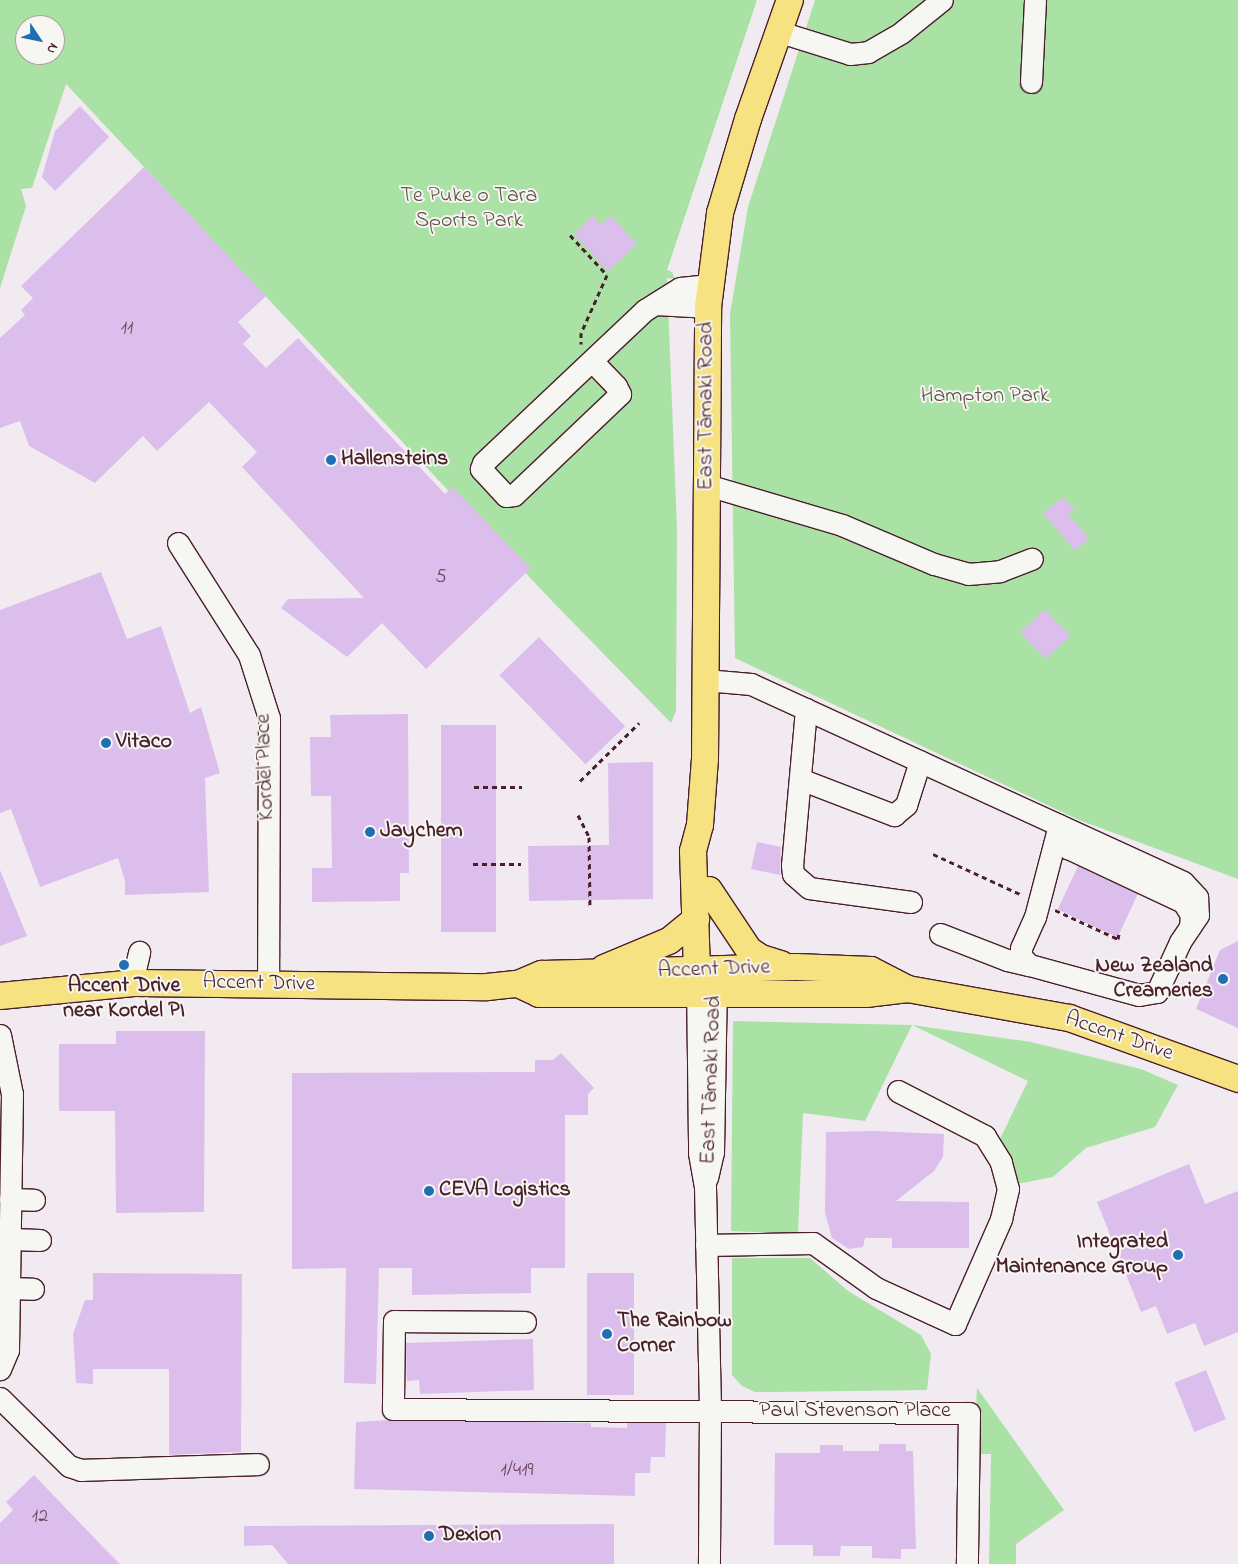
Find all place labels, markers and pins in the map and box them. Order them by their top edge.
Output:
place label: Hallensteins [341,447,448,473]
marker: Hallensteins [325,454,337,466]
place label: Vitaco [116,730,172,756]
marker: Vitaco [100,737,112,749]
place label: Jaychem [380,819,463,845]
marker: Jaychem [364,826,376,838]
place label: New Zealand Creameries [1095,953,1213,1004]
marker: Accent Drive near Kordel PI [118,959,130,971]
place label: Accent Drive near Kordel PI [63,973,185,1024]
marker: New Zealand Creameries [1217,973,1229,985]
place label: CEVA Logistics [439,1178,571,1204]
marker: CEVA Logistics [423,1185,435,1197]
place label: Integrated Maintenance Group [995,1229,1168,1280]
marker: Integrated Maintenance Group [1172,1249,1184,1261]
place label: The Rainbow Corner [617,1308,732,1360]
marker: The Rainbow Corner [601,1328,613,1340]
place label: Dexion [439,1523,501,1549]
marker: Dexion [423,1530,435,1542]

